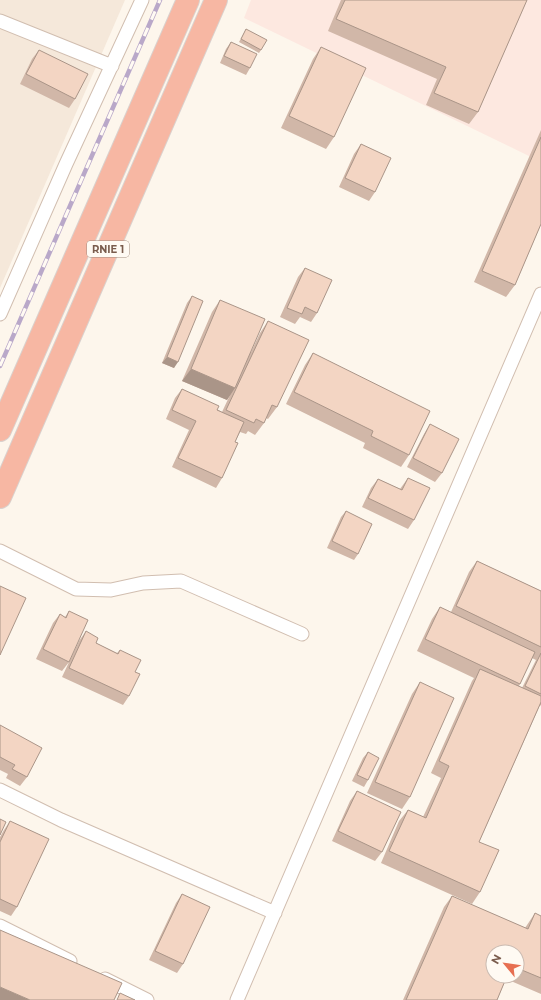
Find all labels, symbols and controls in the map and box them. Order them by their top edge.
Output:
road number: RNIE 1 [87,241,129,257]
north arrow [485,944,525,984]
text: N [488,952,505,966]

